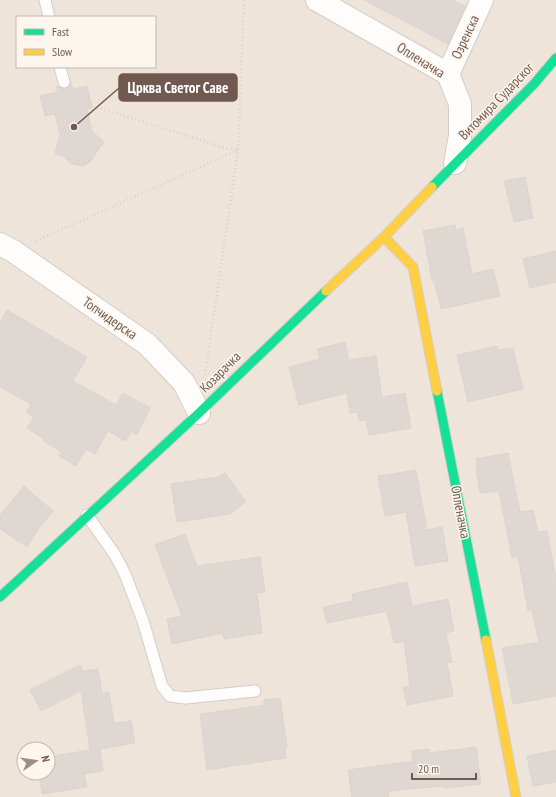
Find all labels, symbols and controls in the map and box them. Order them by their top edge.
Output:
street label: Озренска [447,12,483,62]
legend [16,16,156,68]
text: Fast [52,24,70,39]
street label: Опленачка [394,38,448,82]
text: Slow [52,44,73,59]
street label: Витомира Сударског [454,58,538,144]
callout: Црква Светог Саве [119,74,237,101]
text: Црква Светог Саве [128,78,228,97]
street label: Топчидерска [79,293,141,343]
street label: Козарачка [196,348,244,396]
street label: Опленачка [447,484,475,540]
north arrow [16,741,56,781]
text: N [38,754,53,763]
scale bar [412,755,476,781]
text: 20 m [418,761,439,776]

